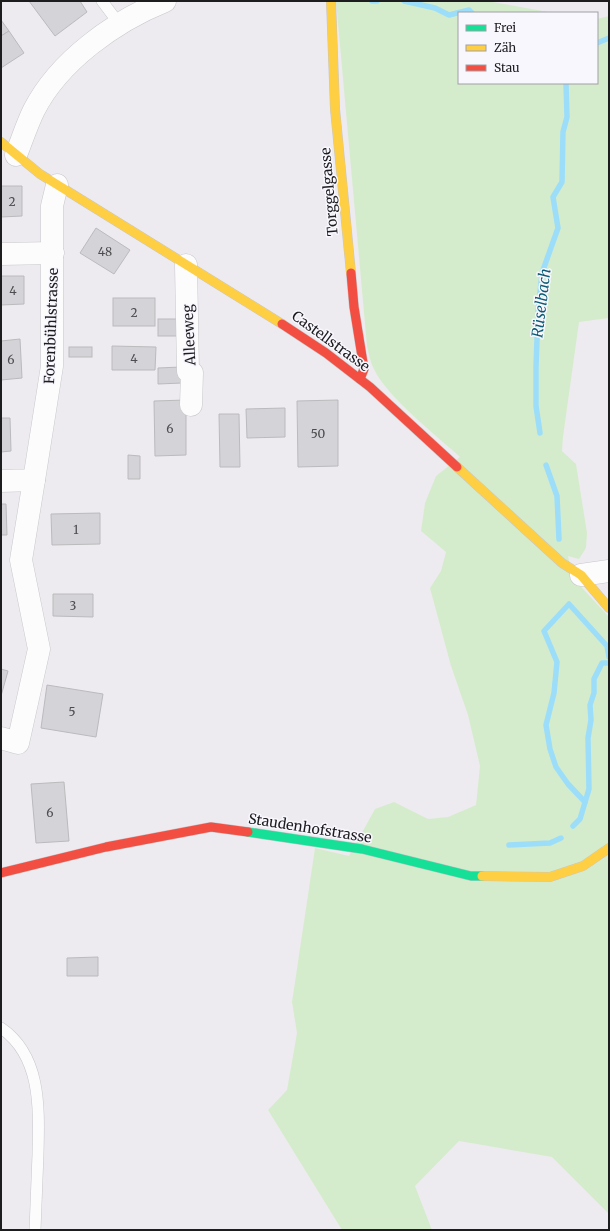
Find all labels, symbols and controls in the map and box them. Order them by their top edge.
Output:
legend [458,12,598,84]
text: Frei [494,20,516,35]
text: Zäh [494,40,516,55]
text: Stau [494,60,520,75]
street label: Torggelgasse [316,147,342,237]
house number: 2 [8,194,16,209]
house number: 48 [98,244,112,259]
water label: Rüselbach [527,267,555,339]
street label: Forenbühlstrasse [40,268,62,384]
house number: 4 [9,283,17,298]
street label: Alleeweg [178,303,200,367]
house number: 2 [130,305,138,320]
street label: Castellstrasse [288,307,374,375]
house number: 4 [130,351,138,366]
house number: 6 [7,352,15,367]
house number: 6 [166,421,174,436]
house number: 50 [311,426,326,441]
house number: 1 [73,522,79,537]
house number: 3 [70,598,77,613]
house number: 5 [68,704,76,719]
house number: 6 [46,805,54,820]
street label: Staudenhofstrasse [247,809,373,847]

